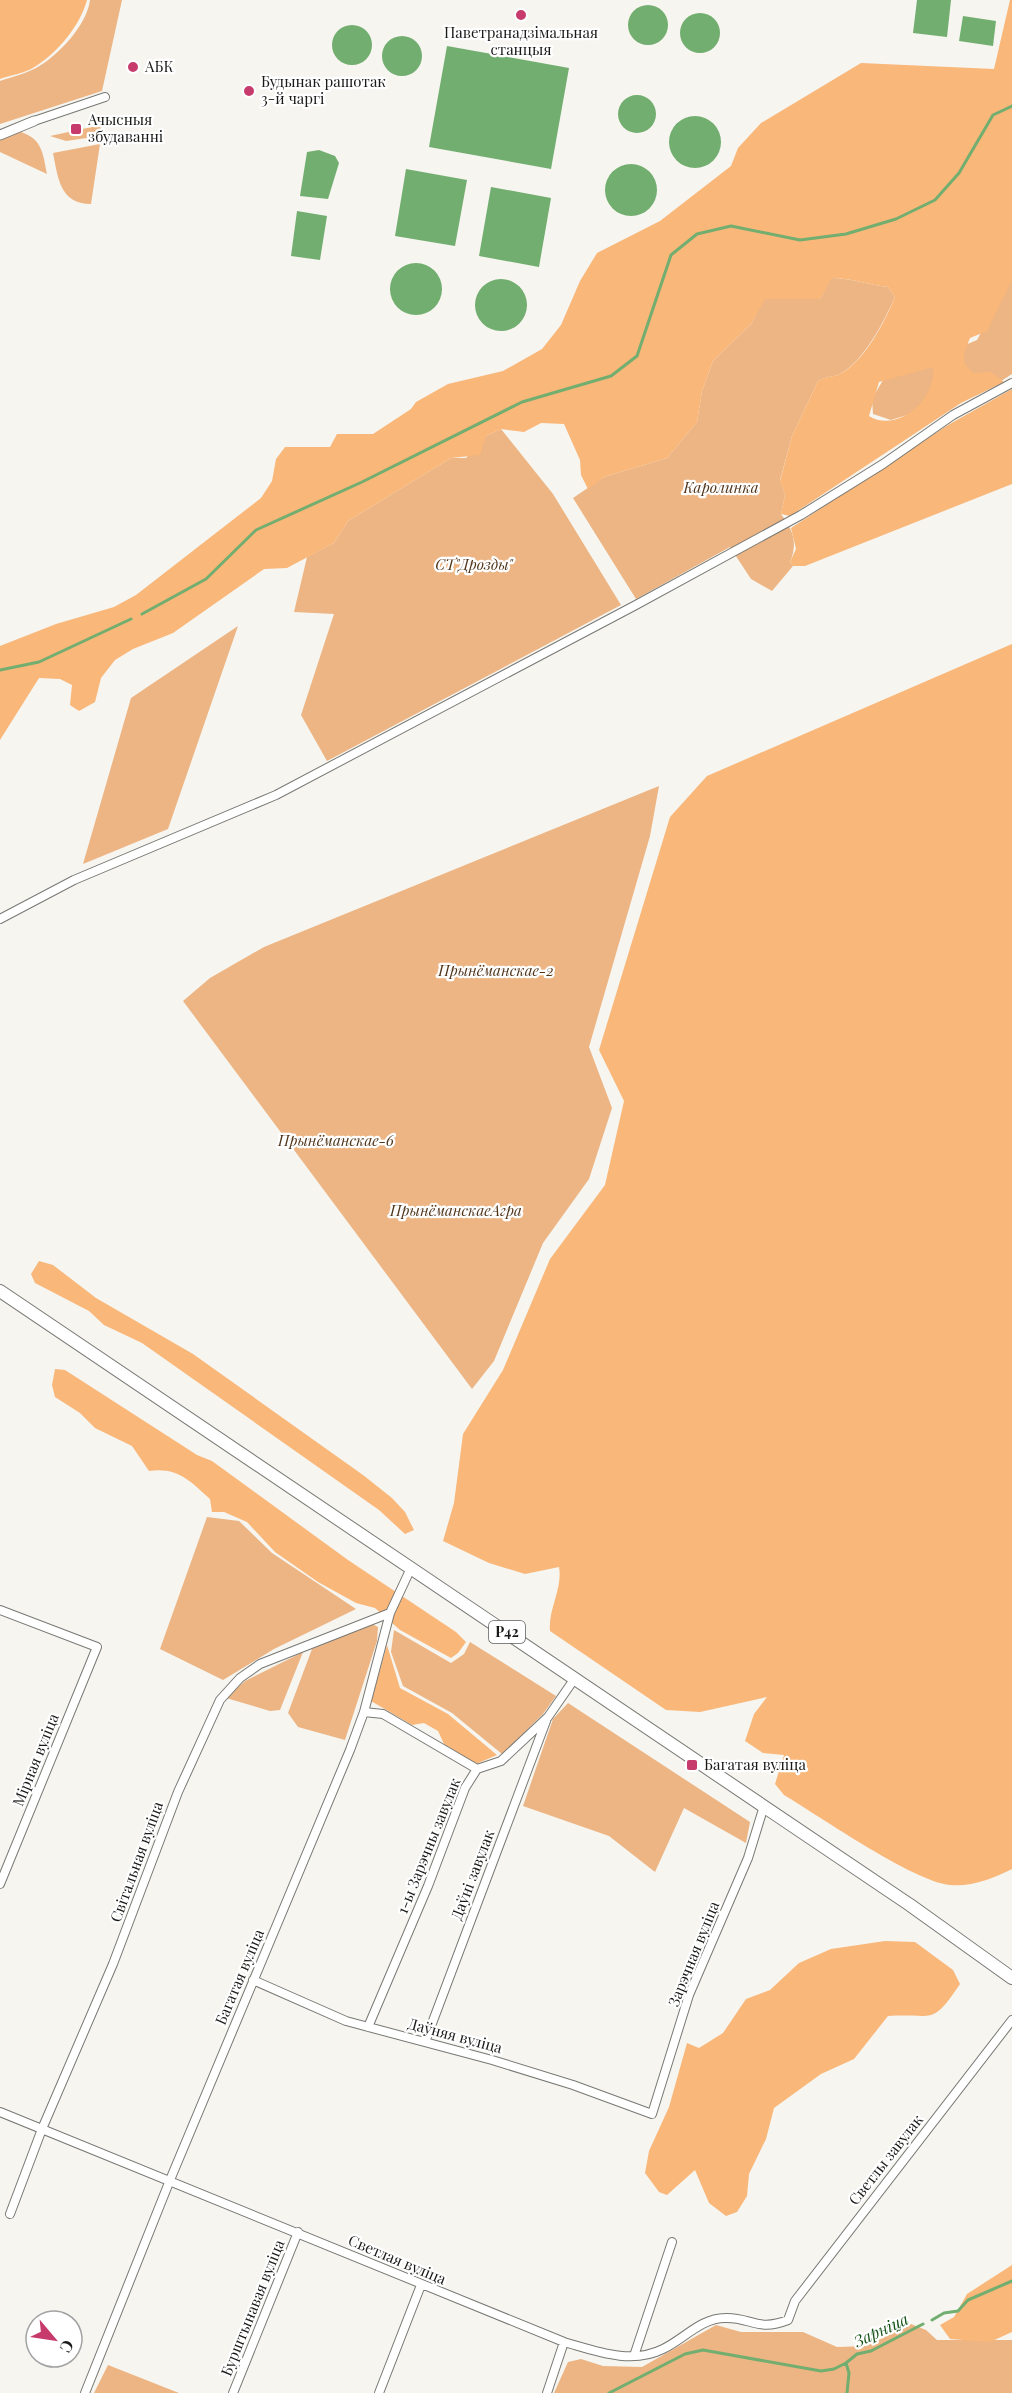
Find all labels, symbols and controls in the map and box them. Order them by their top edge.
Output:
marker: Паветранадзімальная станцыя [514,8,528,22]
place label: Паветранадзімальная станцыя [444,22,598,59]
place label: АБК [144,56,174,76]
marker: АБК [126,60,140,74]
place label: Будынак рашотак 3-й чаргі [261,71,386,108]
marker: Будынак рашотак 3-й чаргі [242,84,256,98]
place label: Ачысныя збудаванні [87,109,164,146]
marker: Ачысныя збудаванні [69,122,83,136]
park label: Каролинка [682,477,759,497]
park label: СТ"Дрозды" [435,554,514,574]
park label: Прынёманскае-2 [437,960,554,980]
park label: Прынёманскае-6 [277,1130,394,1150]
park label: ПрынёманскаеАгра [389,1200,522,1220]
road number: Р42 [489,1621,525,1643]
street label: Мірная вуліца [7,1710,63,1809]
place label: Багатая вуліца [704,1754,806,1774]
marker: Багатая вуліца [685,1758,699,1772]
street label: 1-ы Зарэчны завулак [392,1774,465,1917]
street label: Світальная вуліца [105,1798,167,1925]
street label: Даўні завулак [446,1826,499,1922]
street label: Зарэчная вуліца [663,1898,723,2009]
street label: Багатая вуліца [210,1925,268,2027]
street label: Даўняя вуліца [406,2013,505,2057]
street label: Светлы завулак [844,2110,927,2209]
street label: Светлая вуліца [345,2229,450,2289]
street label: Бурштынавая вуліца [216,2236,289,2379]
water label: Зарніца [849,2308,911,2352]
north arrow [24,2309,84,2369]
text: С [56,2336,79,2357]

